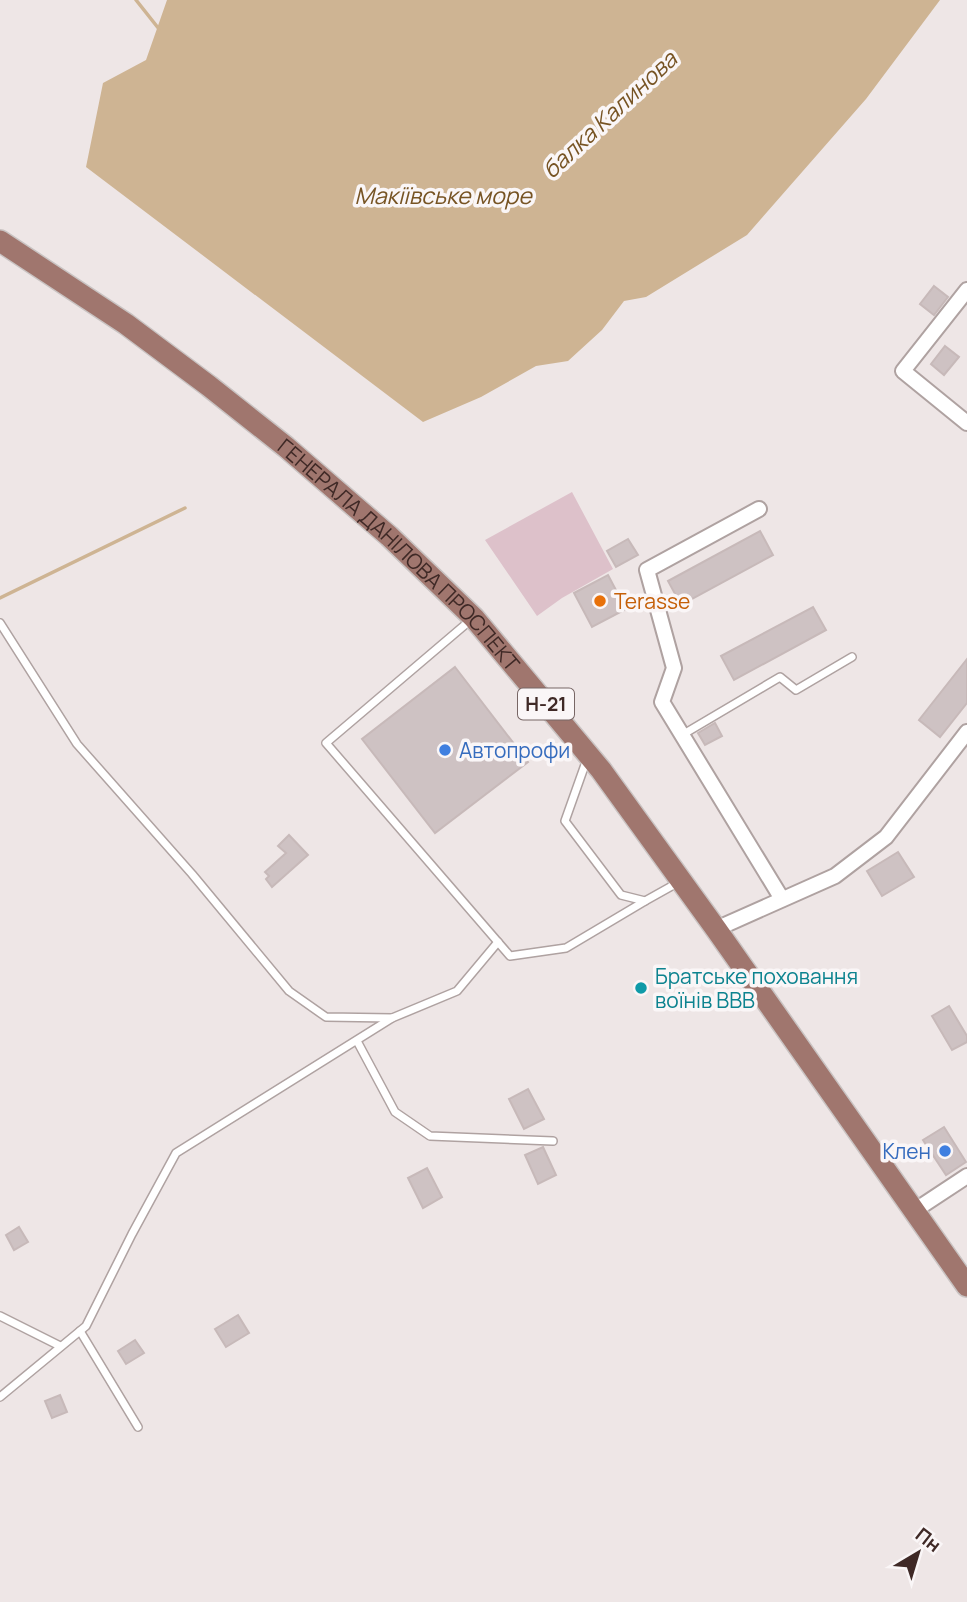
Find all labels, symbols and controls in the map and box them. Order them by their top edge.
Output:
water label: балка Калинова [535,42,684,185]
water label: Макіївське море [354,179,533,211]
street label: ГЕНЕРАЛА ДАНІЛОВА ПРОСПЕКТ [272,432,527,677]
place label: Terasse [614,587,690,615]
marker: Terasse [592,593,608,609]
road number: Н-21 [518,688,574,720]
place label: Автопрофи [459,736,570,764]
marker: Автопрофи [437,742,453,758]
place label: Братське поховання воїнів ВВВ [655,962,858,1014]
marker: Братське поховання воїнів ВВВ [633,980,649,996]
place label: Клен [883,1137,931,1165]
marker: Клен [937,1143,953,1159]
north arrow [883,1518,953,1588]
text: Пн [910,1521,947,1558]

